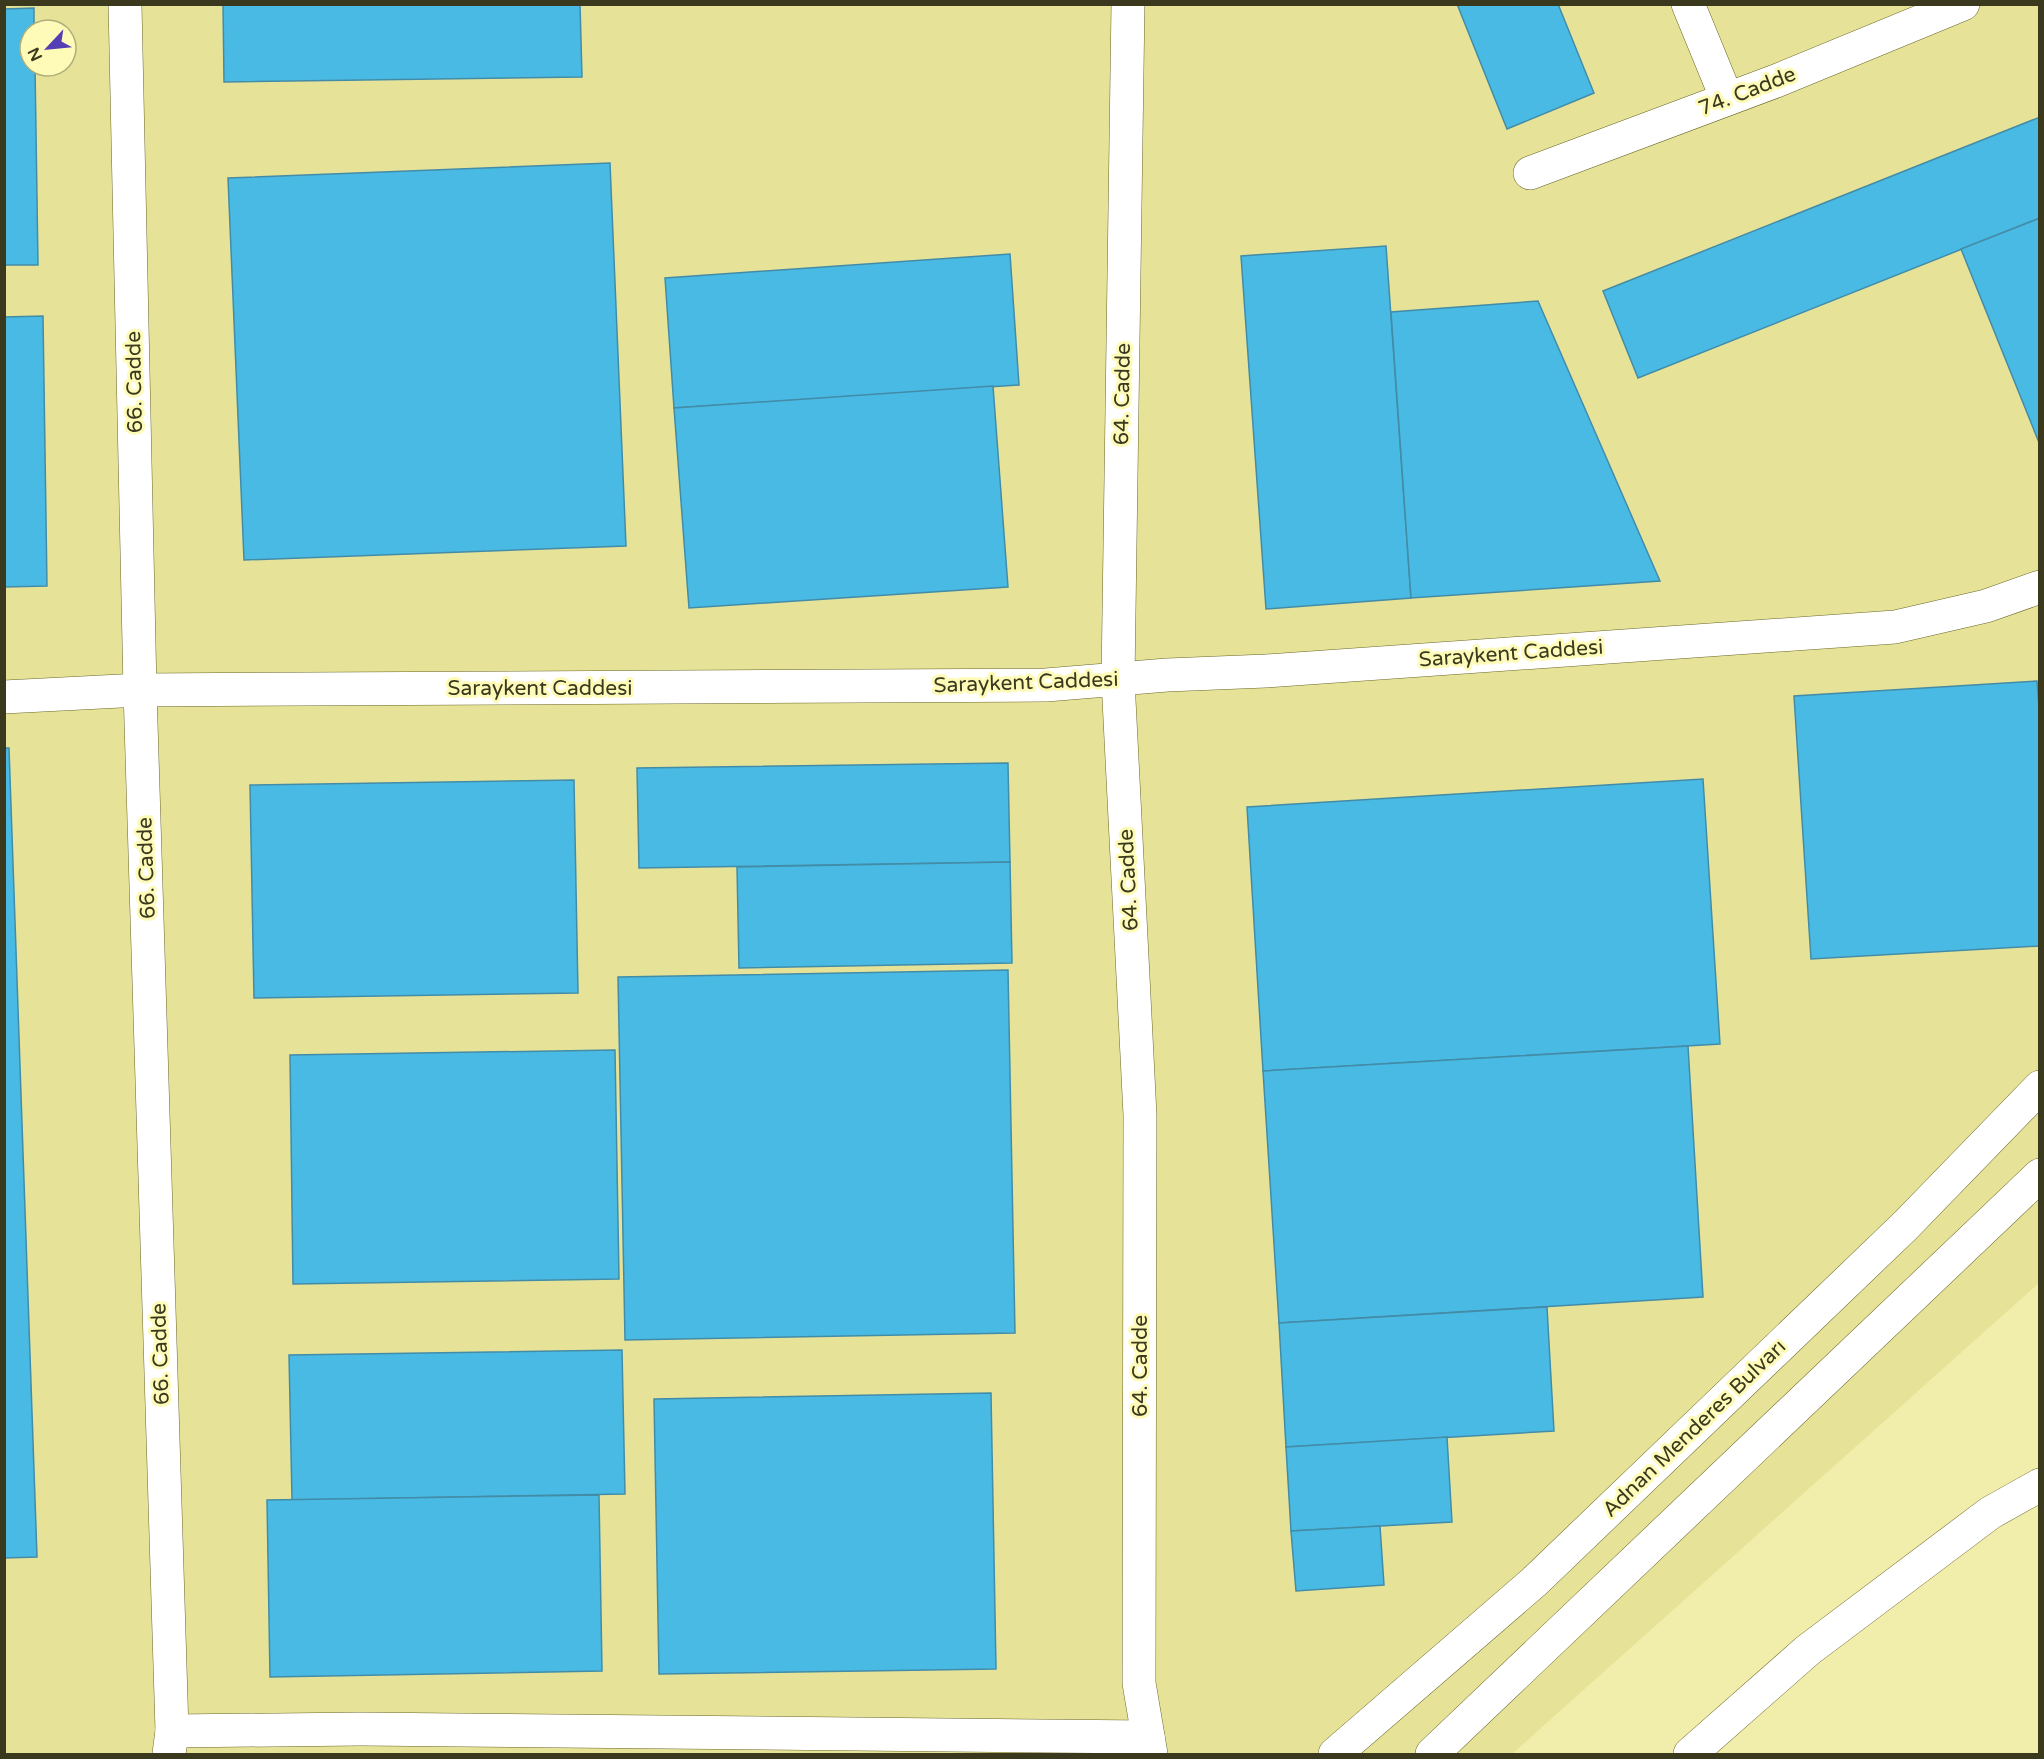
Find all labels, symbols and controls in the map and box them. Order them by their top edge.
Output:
north arrow [18,18,78,78]
text: N [24,44,47,64]
street label: 74. Cadde [1695,61,1799,121]
street label: 66. Cadde [121,331,148,433]
street label: 64. Cadde [1109,343,1136,445]
street label: Saraykent Caddesi [1418,635,1604,672]
street label: Saraykent Caddesi [933,667,1119,698]
street label: Saraykent Caddesi [448,676,632,701]
street label: 66. Cadde [132,816,161,919]
street label: 64. Cadde [1113,828,1144,932]
street label: 66. Cadde [146,1302,175,1405]
street label: 64. Cadde [1128,1315,1153,1417]
street label: Adnan Menderes Bulvarı [1598,1334,1791,1522]

